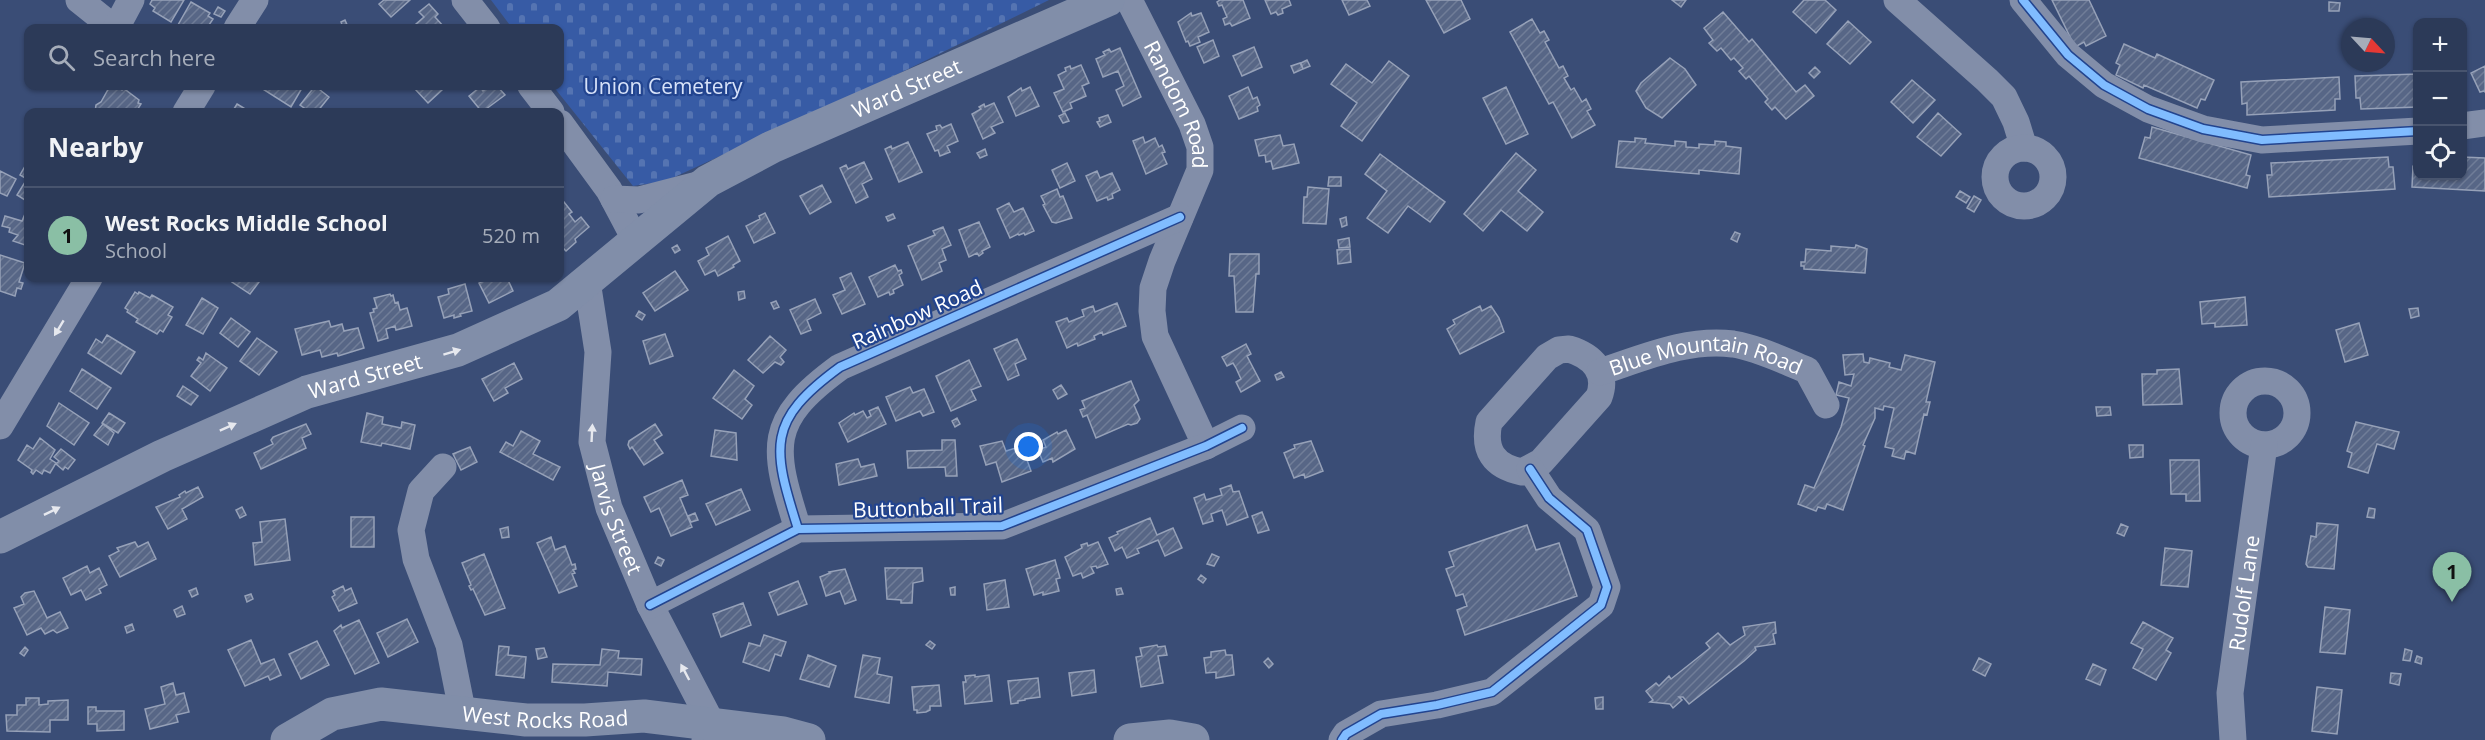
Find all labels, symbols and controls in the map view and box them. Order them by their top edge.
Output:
north arrow [2341,18,2395,72]
map controls [2413,18,2467,180]
button: + [2413,18,2467,72]
search box [24,24,564,90]
street label: Random Road [1138,36,1214,169]
icon: search [45,41,78,74]
text: Search here [93,42,216,72]
street label: Ward Street [848,52,966,124]
park label: Union Cemetery [583,72,743,100]
button: − [2413,72,2467,126]
button: locate [2413,126,2467,180]
text: Nearby [48,129,143,165]
text: West Rocks Middle School [105,207,388,237]
text: 1 [62,222,73,249]
text: 520 m [482,222,540,249]
text: School [105,237,167,264]
street label: Rainbow Road [847,273,987,355]
one-way arrow [54,320,64,337]
text: Blue Mountain Road [1605,329,1807,382]
one-way arrow [443,346,461,356]
street label: Ward Street [305,347,425,405]
street label: Blue Mountain Road [1605,360,1805,386]
one-way arrow [220,422,238,432]
one-way arrow [588,423,597,442]
your location [1014,432,1043,461]
street label: Jarvis Street [584,459,649,579]
street label: Buttonball Trail [853,490,1003,524]
one-way arrow [44,506,61,516]
street label: Rudolf Lane [2222,533,2265,653]
pin: 1 [2432,552,2472,602]
one-way arrow [680,663,690,680]
street label: West Rocks Road [461,699,629,734]

